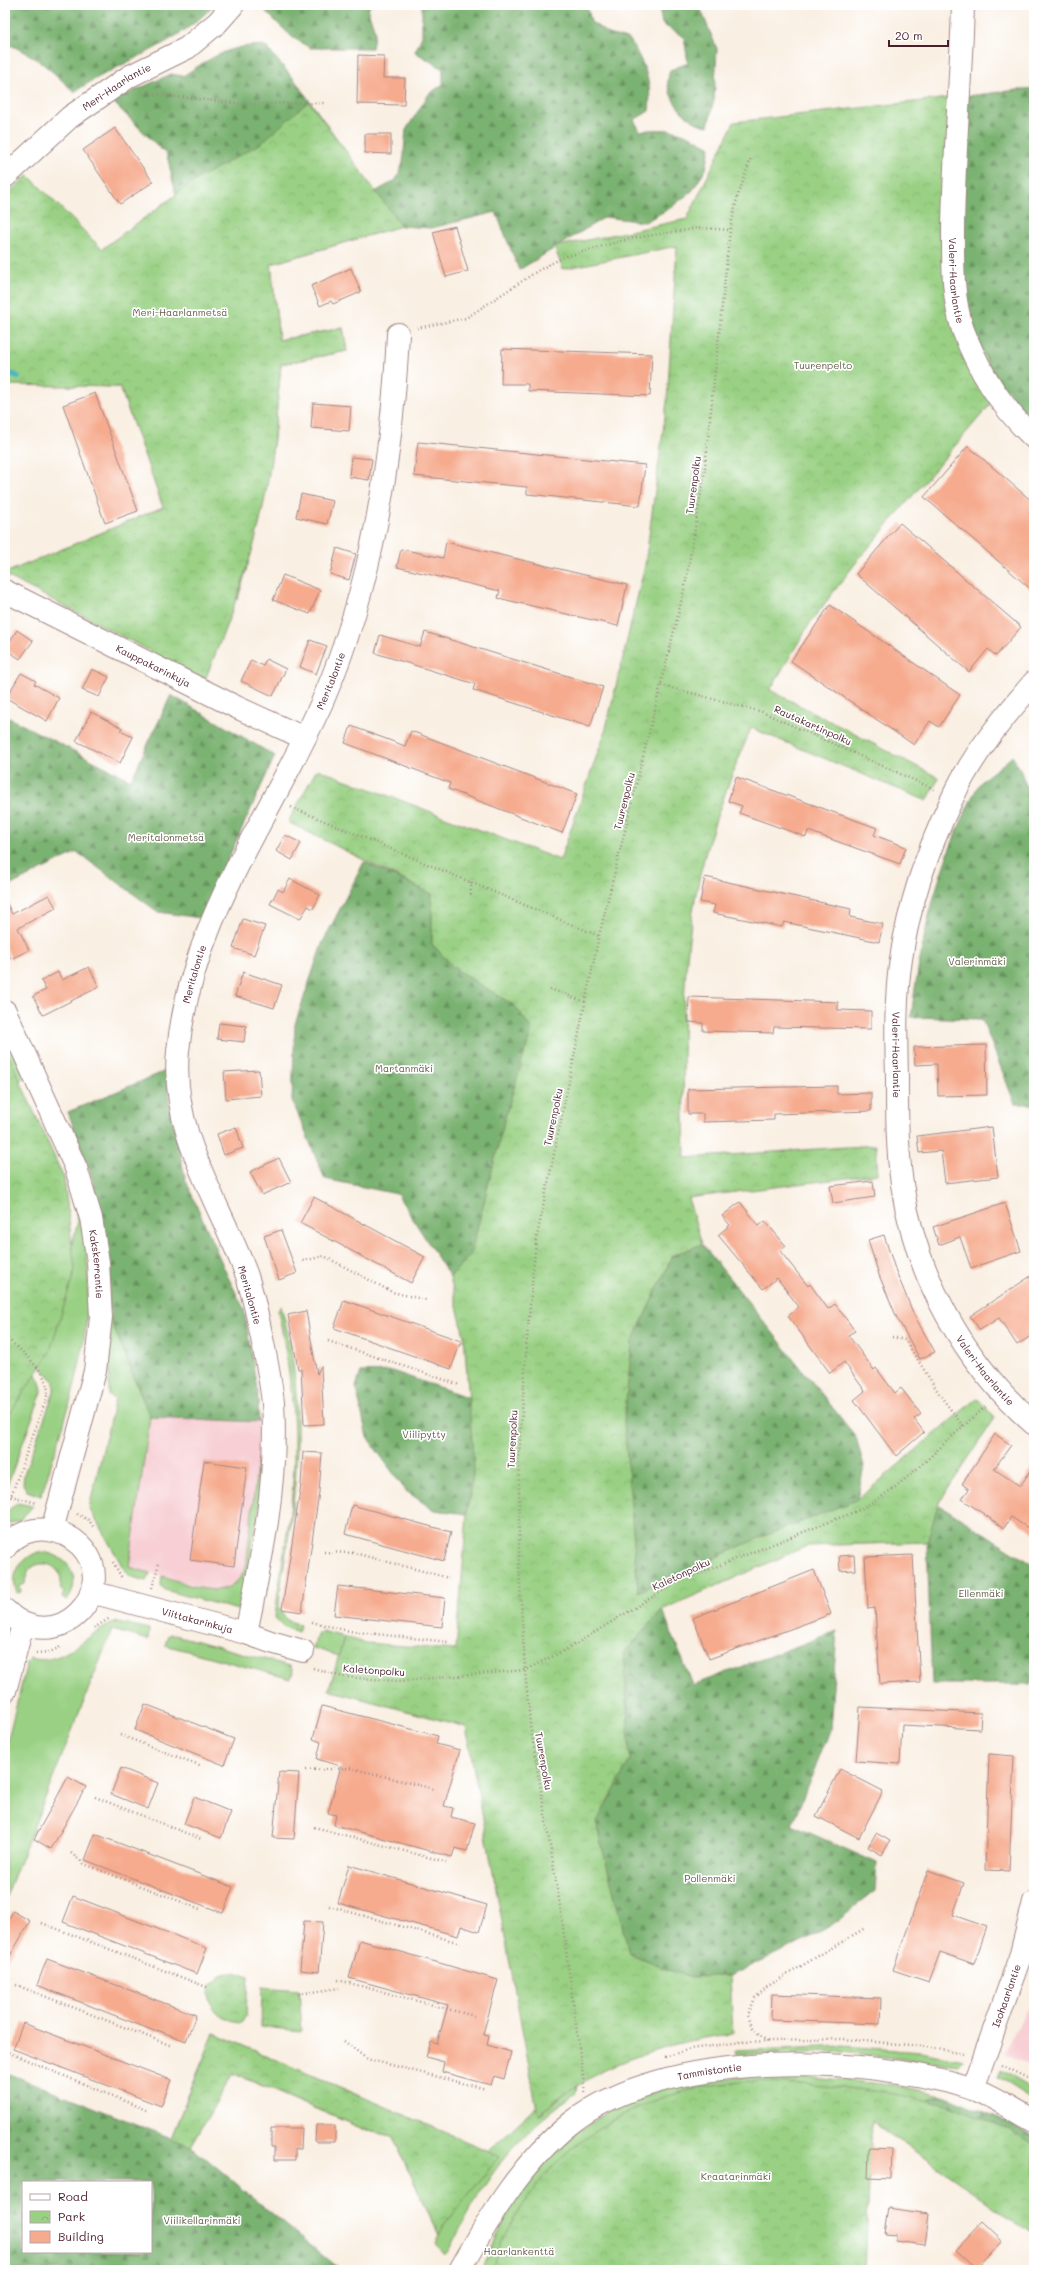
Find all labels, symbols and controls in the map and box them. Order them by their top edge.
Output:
scale bar [889,22,948,48]
text: 20 m [895,27,923,43]
street label: Meri-Haarlantie [79,60,153,114]
street label: Valeri-Haarlantie [946,237,968,325]
park label: Meri-Haarlanmetsä [133,305,228,319]
park label: Tuurenpelto [794,358,852,372]
street label: Tuurenpolku [682,455,704,515]
street label: Kauppakarinkuja [114,641,193,690]
street label: Meritalontie [313,650,348,712]
street label: Rautakartinpolku [772,702,854,748]
street label: Tuurenpolku [610,771,638,831]
park label: Meritalonmetsä [128,830,204,844]
street label: Meritalontie [179,943,209,1005]
park label: Valerinmäki [948,954,1006,968]
street label: Valeri-Haarlantie [889,1012,904,1098]
park label: Martanmäki [375,1061,433,1075]
street label: Tuurenpolku [540,1087,566,1147]
street label: Kakskerrantie [86,1228,107,1299]
street label: Meritalontie [235,1264,265,1326]
street label: Valeri-Haarlantie [953,1332,1017,1409]
street label: Tuurenpolku [503,1409,521,1469]
park label: Viilipytty [402,1427,446,1441]
street label: Kaletonpolku [650,1554,712,1594]
park label: Ellenmäki [958,1586,1004,1600]
street label: Viittakarinkuja [160,1604,235,1636]
street label: Kaletonpolku [342,1661,406,1679]
street label: Tuurenpolku [532,1731,556,1791]
park label: Pollenmäki [684,1871,736,1885]
street label: Isohaarlantie [988,1962,1024,2029]
street label: Tammistontie [676,2060,742,2083]
park label: Kraatarinmäki [701,2169,771,2183]
legend [22,2181,152,2253]
text: Road [58,2188,88,2204]
text: Park [58,2208,85,2224]
park label: Viilikellarinmäki [163,2213,241,2227]
text: Building [58,2228,104,2244]
park label: Haarlankenttä [484,2244,554,2258]

